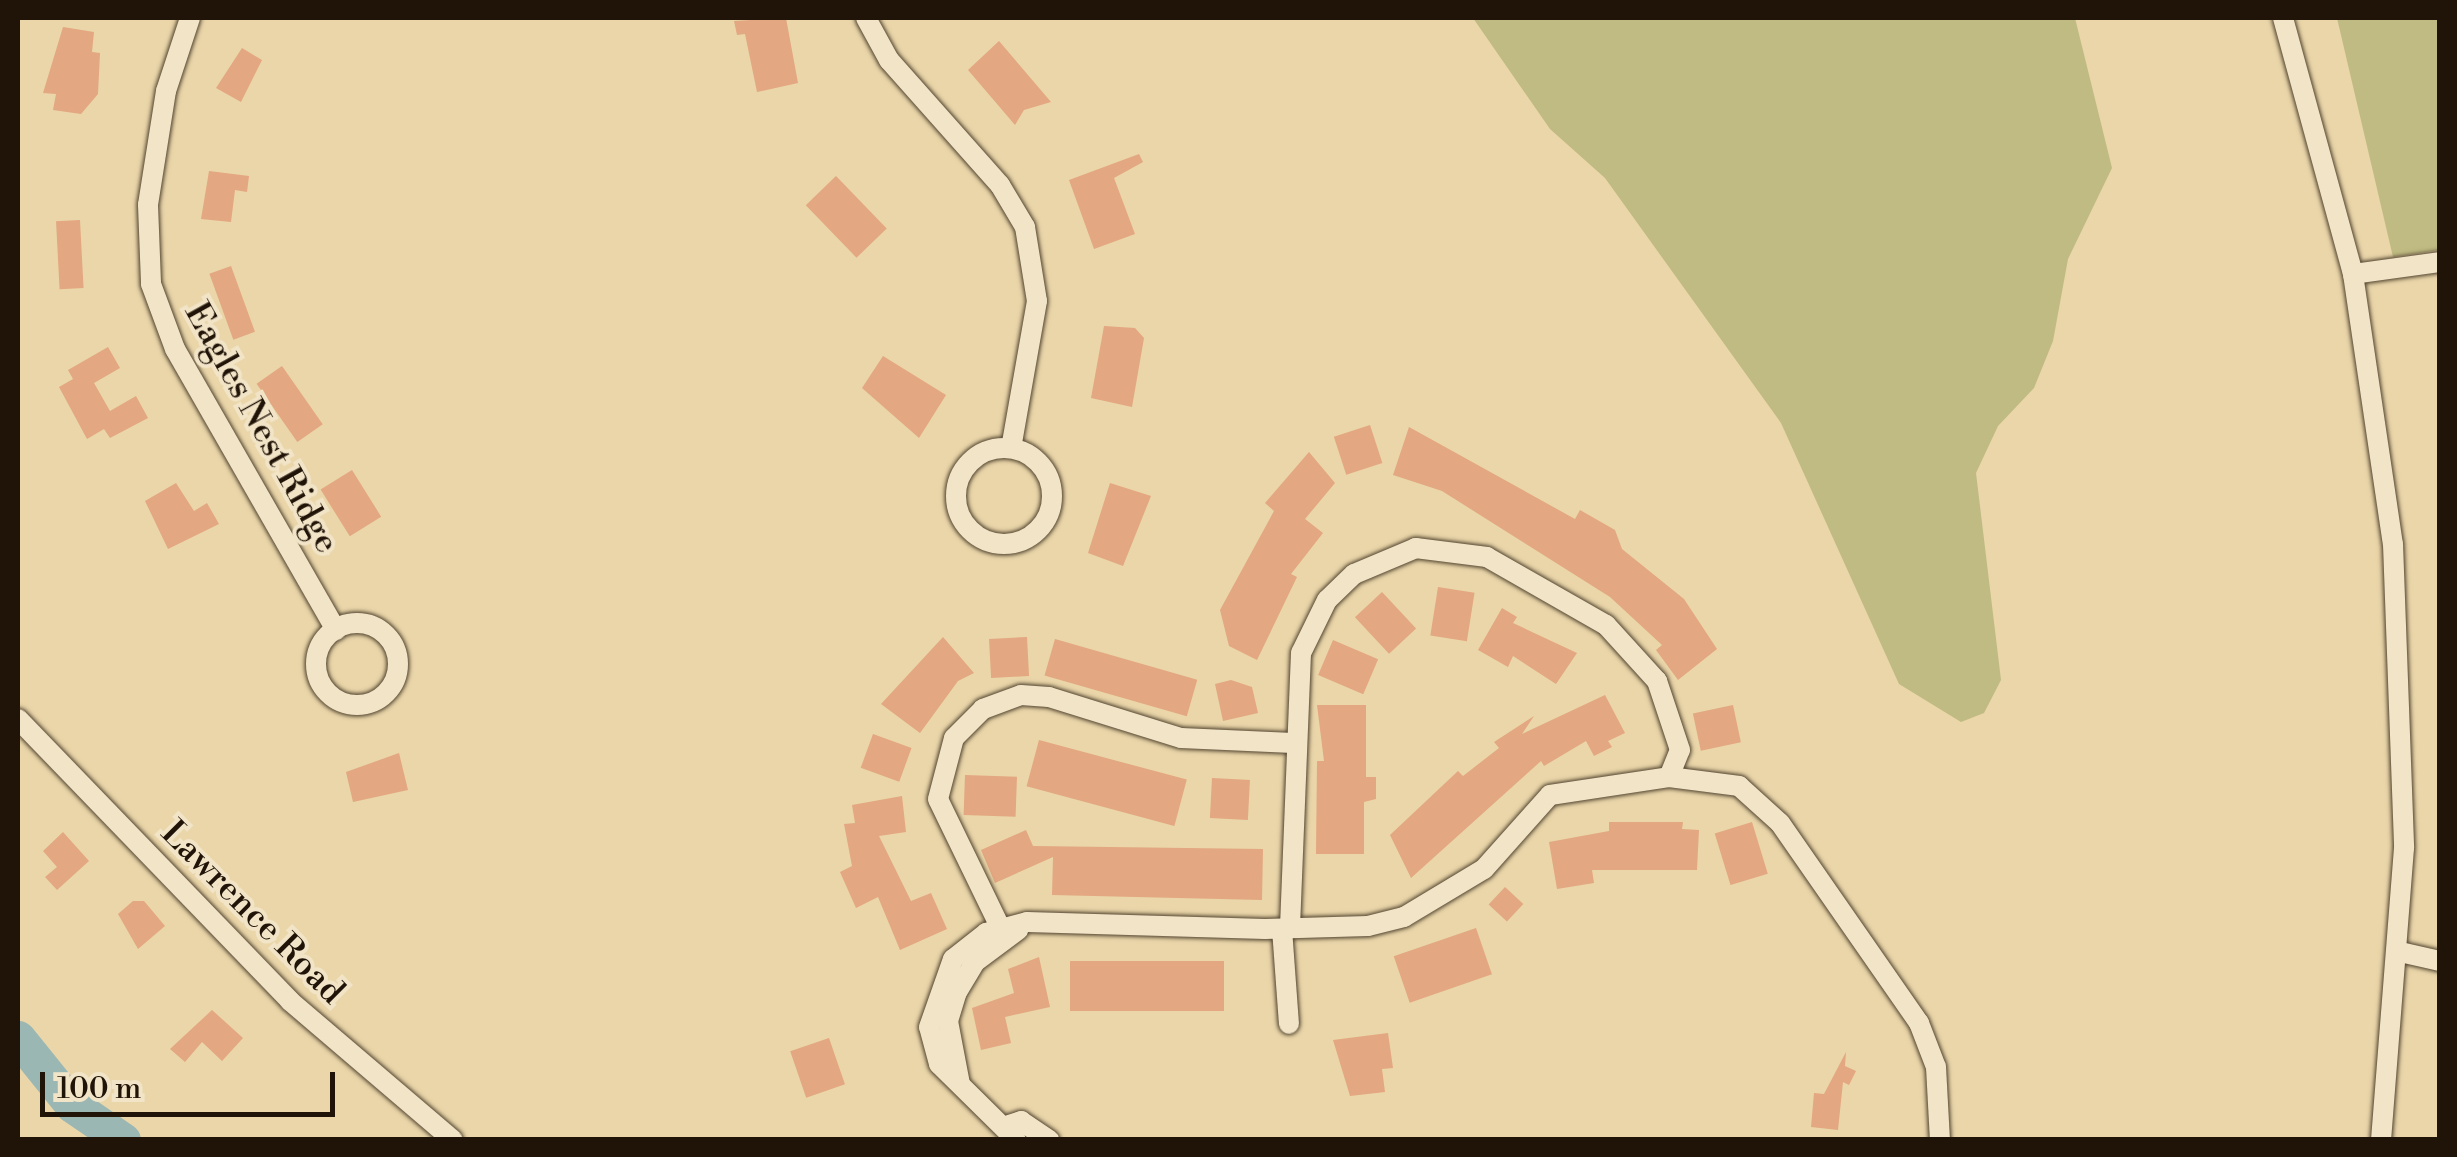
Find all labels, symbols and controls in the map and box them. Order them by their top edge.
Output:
street label: Eagles Nest Ridge [175,295,347,561]
street label: Lawrence Road [152,813,352,1013]
scale bar [45,1052,340,1114]
text: 100 m [57,1070,141,1108]

